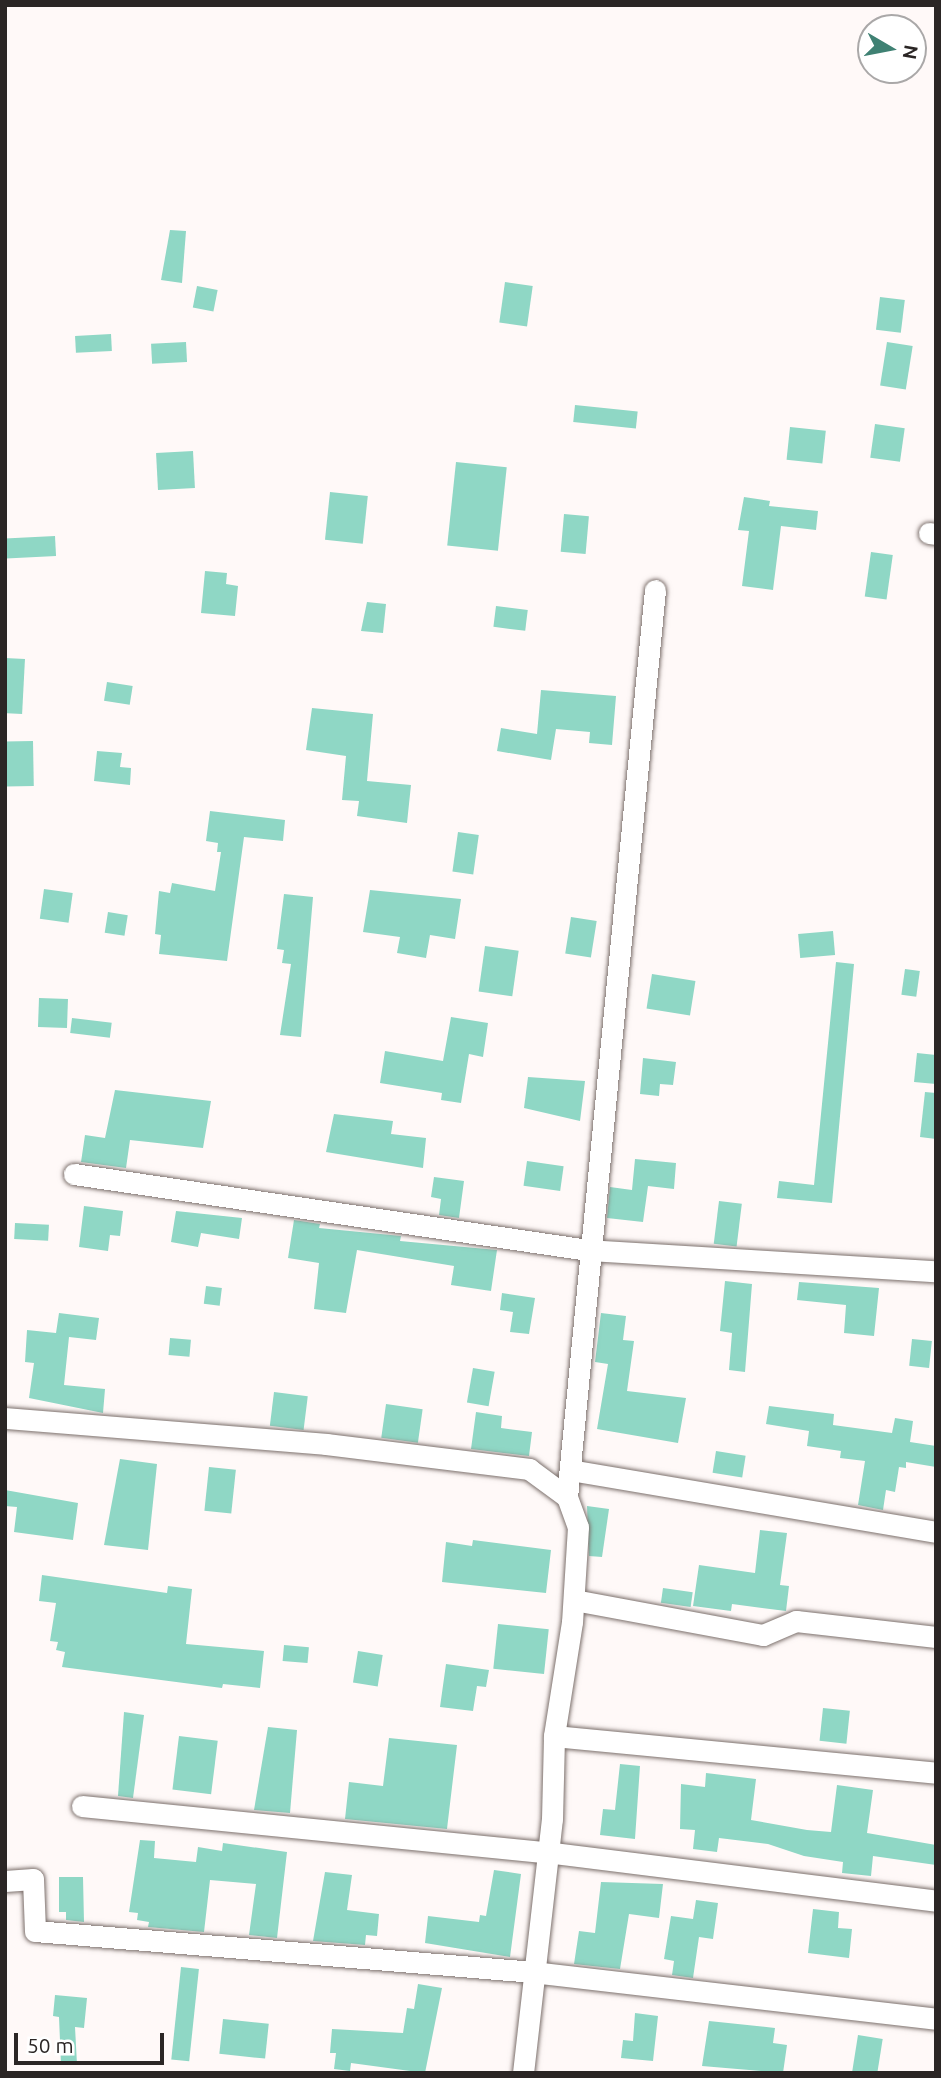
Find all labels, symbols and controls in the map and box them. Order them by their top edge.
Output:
north arrow [857,14,927,84]
text: N [899,43,923,61]
scale bar [18,2018,168,2062]
text: 50 m [27,2033,74,2057]

